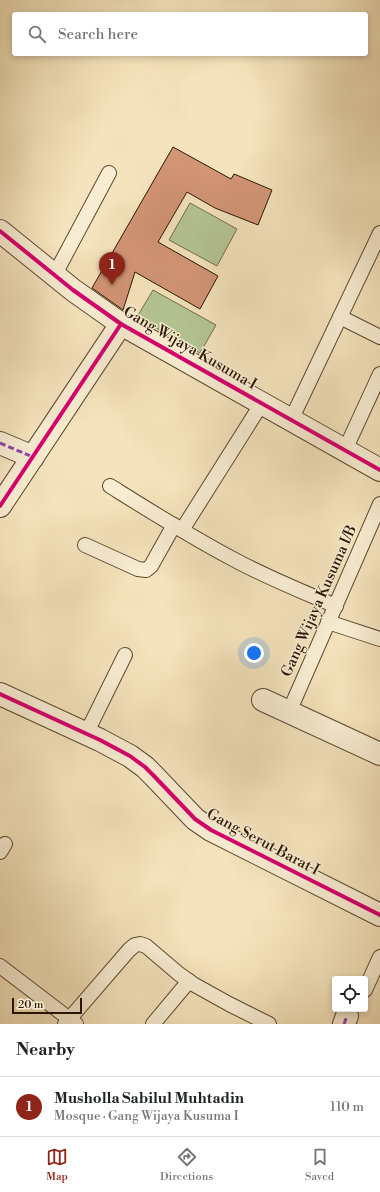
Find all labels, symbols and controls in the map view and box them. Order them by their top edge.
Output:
search box [12,12,368,56]
icon: search [26,23,48,45]
text: Search here [58,25,138,44]
pin: 1 [99,252,125,285]
street label: Gang Wijaya Kusuma I [120,302,260,394]
street label: Gang Wijaya Kusuma I/B [277,522,361,680]
your location [244,643,264,663]
street label: Gang Serut Barat I [203,804,323,880]
map controls [332,976,368,1012]
button: locate [332,976,368,1012]
scale bar [12,996,82,1015]
text: 20 m [18,998,43,1012]
text: Nearby [16,1039,75,1061]
text: Musholla Sabilul Muhtadin [54,1089,244,1108]
text: 1 [26,1099,32,1115]
text: 110 m [330,1099,364,1115]
text: Mosque · Gang Wijaya Kusuma I [54,1108,239,1124]
tab: Map [46,1146,68,1184]
tab: Directions [160,1146,213,1184]
tab: Saved [305,1146,334,1184]

